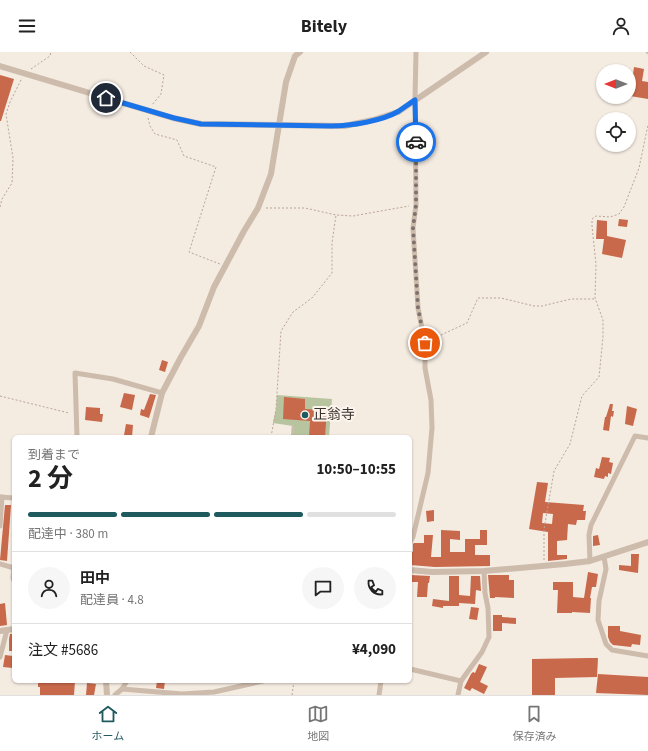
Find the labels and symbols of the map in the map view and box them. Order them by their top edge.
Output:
north arrow [596,64,636,104]
pin [89,81,123,115]
courier [396,122,436,162]
pin [408,326,442,360]
place label: 正翁寺 [313,405,355,425]
marker: 正翁寺 [300,410,310,420]

